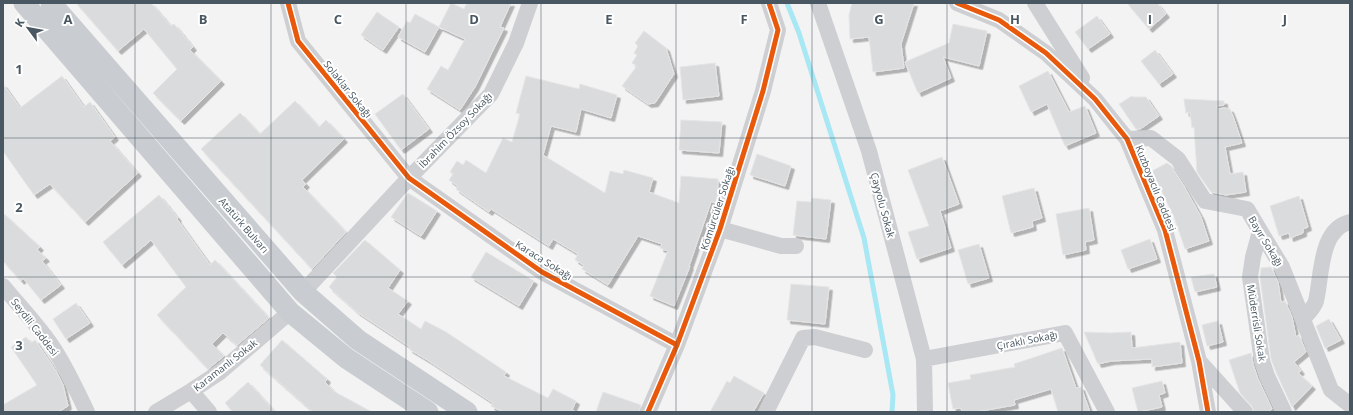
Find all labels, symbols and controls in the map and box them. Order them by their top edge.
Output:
north arrow [8,8,48,48]
text: A [64,10,73,28]
text: B [199,10,208,28]
text: C [334,10,342,28]
text: D [469,10,479,28]
text: E [605,10,613,28]
text: F [740,10,748,28]
text: G [874,10,884,28]
text: H [1010,10,1020,28]
text: I [1148,10,1152,28]
text: J [1282,10,1287,28]
text: K [11,15,28,30]
street label: Solaklar Sokağı [321,57,375,121]
text: 1 [15,60,23,78]
street label: İbrahim Özsoy Sokağı [415,89,495,171]
street label: Kuzboyacılı Caddesi [1132,143,1180,233]
street label: Kömürcüler Sokağı [697,164,737,252]
street label: Çayyolu Sokak [868,171,899,240]
street label: Atatürk Bulvarı [216,194,272,256]
text: 2 [15,198,23,216]
street label: Bayır Sokağı [1245,213,1287,269]
street label: Karaca Sokağı [513,237,575,283]
street label: Müderrisli Sokak [1244,284,1270,363]
street label: Seydili Caddesi [8,295,62,359]
street label: Çıraklı Sokağı [995,327,1059,353]
street label: Karamanlı Sokak [190,335,260,394]
text: 3 [15,336,23,354]

